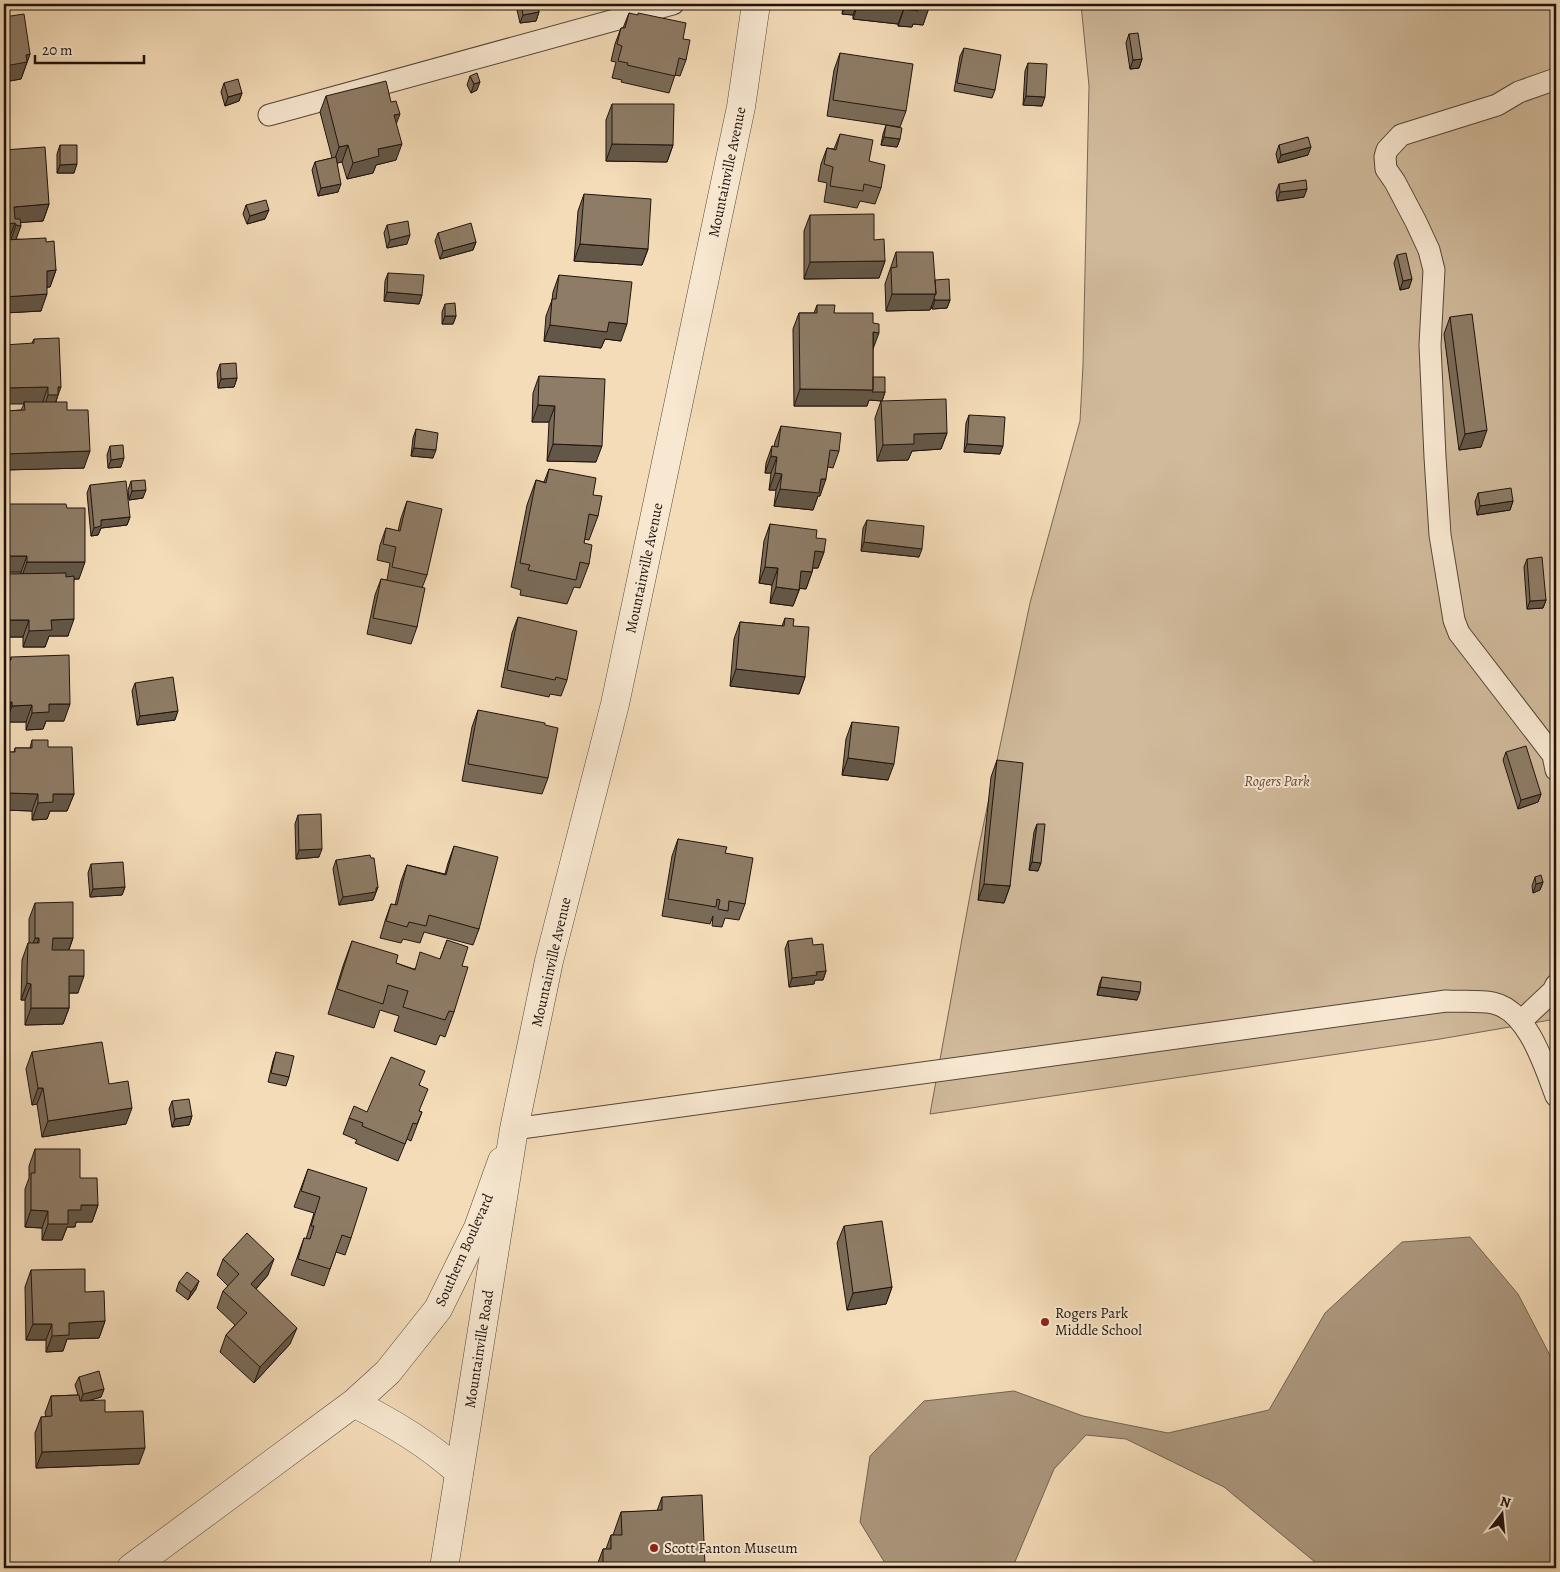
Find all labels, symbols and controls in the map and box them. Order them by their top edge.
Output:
scale bar [35,32,144,64]
text: 20 m [42,40,73,60]
street label: Mountainville Avenue [703,105,751,239]
street label: Mountainville Avenue [620,501,668,635]
park label: Rogers Park [1244,771,1310,791]
street label: Mountainville Avenue [526,895,576,1029]
street label: Southern Boulevard [430,1189,498,1310]
street label: Mountainville Road [460,1288,498,1410]
place label: Rogers Park Middle School [1055,1303,1142,1340]
marker: Rogers Park Middle School [1039,1316,1051,1328]
north arrow [1478,1490,1528,1540]
text: N [1498,1491,1513,1513]
place label: Scott Fanton Museum [664,1538,798,1558]
marker: Scott Fanton Museum [648,1542,660,1554]

